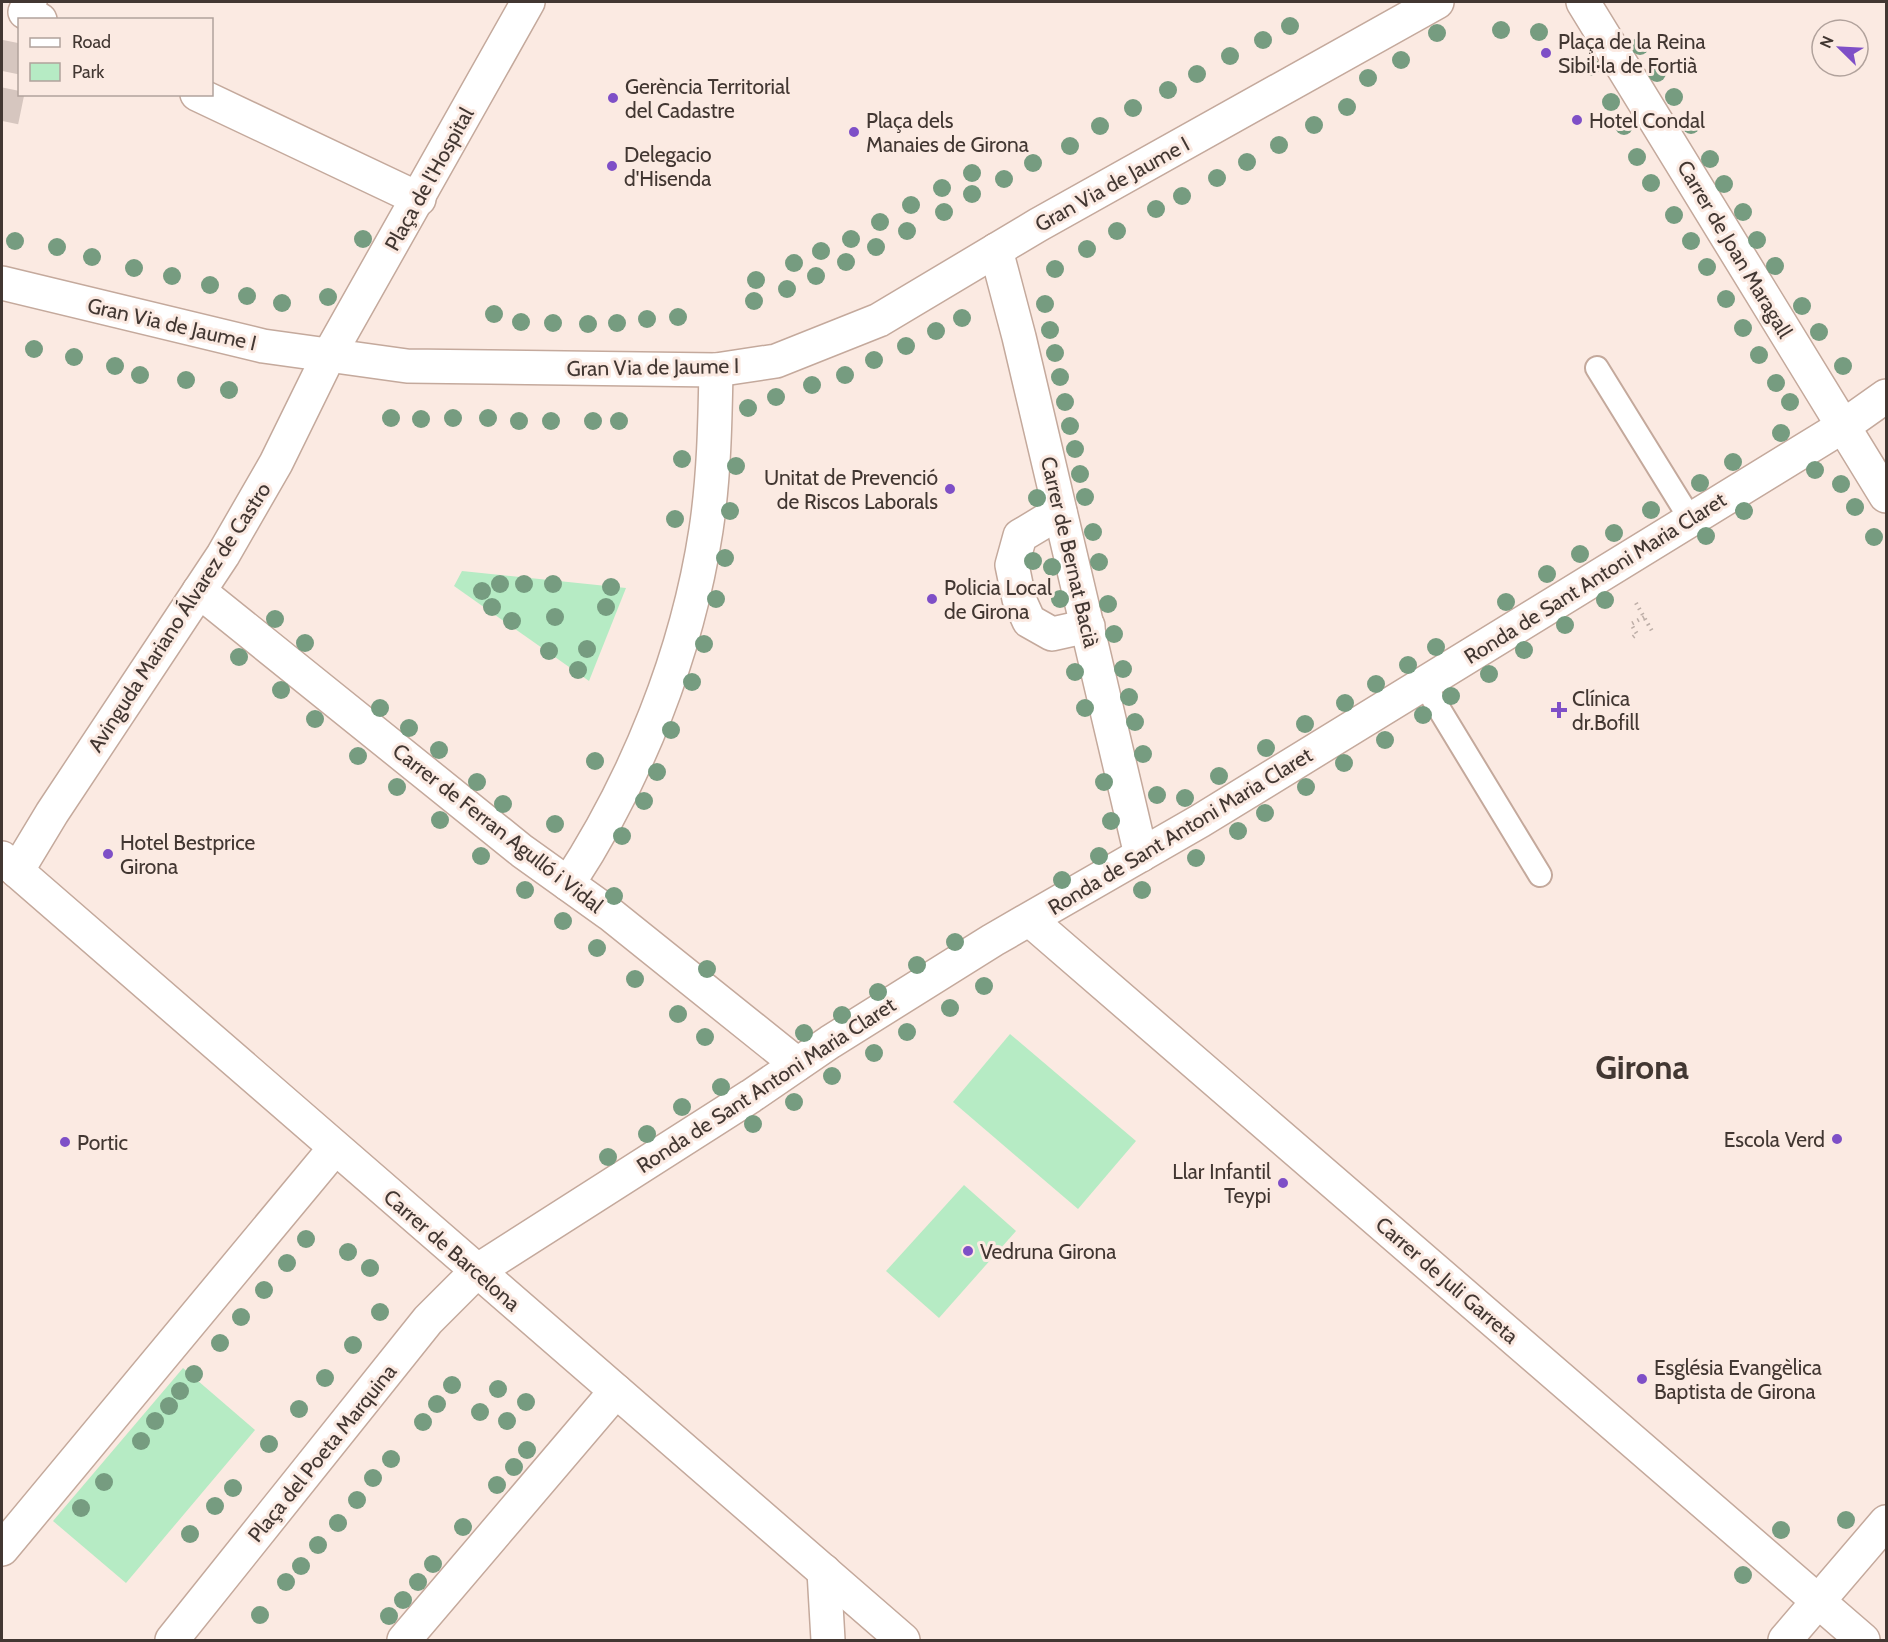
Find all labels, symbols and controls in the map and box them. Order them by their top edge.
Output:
legend [18,18,213,96]
north arrow [1810,18,1870,78]
place label: Plaça de la Reina Sibil·la de Fortià [1558,29,1705,78]
text: Road [72,31,111,53]
text: N [1816,33,1838,51]
marker: Plaça de la Reina Sibil·la de Fortià [1539,46,1553,60]
text: Park [72,61,105,83]
place label: Gerència Territorial del Cadastre [625,74,790,123]
marker: Gerència Territorial del Cadastre [606,91,620,105]
street label: Plaça de l'Hospital [379,103,479,255]
place label: Plaça dels Manaies de Girona [866,108,1029,157]
place label: Hotel Condal [1589,108,1705,133]
marker: Hotel Condal [1570,113,1584,127]
marker: Plaça dels Manaies de Girona [847,125,861,139]
street label: Gran Via de Jaume I [1030,131,1194,237]
place label: Delegacio d'Hisenda [624,142,712,191]
street label: Carrer de Joan Maragall [1672,156,1798,342]
marker: Delegacio d'Hisenda [605,159,619,173]
street label: Gran Via de Jaume I [85,292,259,356]
street label: Gran Via de Jaume I [566,353,740,381]
street label: Carrer de Bernat Bacià [1036,454,1104,650]
place label: Unitat de Prevenció de Riscos Laborals [764,465,938,514]
street label: Avinguda Mariano Álvarez de Castro [82,478,276,756]
marker: Unitat de Prevenció de Riscos Laborals [943,482,957,496]
street label: Ronda de Sant Antoni Maria Claret [1460,487,1730,669]
place label: Policia Local de Girona [944,575,1052,624]
marker: Policia Local de Girona [925,592,939,606]
place label: Clínica dr.Bofill [1572,686,1639,735]
marker: Clínica dr.Bofill [1550,701,1568,719]
street label: Carrer de Ferran Agulló i Vidal [388,738,608,918]
street label: Ronda de Sant Antoni Maria Claret [1043,742,1317,920]
place label: Hotel Bestprice Girona [120,830,256,879]
marker: Hotel Bestprice Girona [101,847,115,861]
street label: Ronda de Sant Antoni Maria Claret [632,992,900,1178]
district label: Girona [1595,1047,1689,1087]
place label: Escola Verd [1724,1127,1825,1152]
place label: Portic [77,1130,128,1155]
marker: Escola Verd [1830,1132,1844,1146]
marker: Portic [58,1135,72,1149]
place label: Llar Infantil Teypi [1172,1159,1271,1208]
marker: Llar Infantil Teypi [1276,1176,1290,1190]
street label: Carrer de Barcelona [379,1184,525,1316]
street label: Carrer de Juli Garreta [1371,1211,1523,1349]
place label: Vedruna Girona [980,1239,1116,1264]
marker: Vedruna Girona [961,1244,975,1258]
place label: Església Evangèlica Baptista de Girona [1654,1355,1822,1404]
street label: Plaça del Poeta Marquina [243,1359,401,1547]
marker: Església Evangèlica Baptista de Girona [1635,1372,1649,1386]

